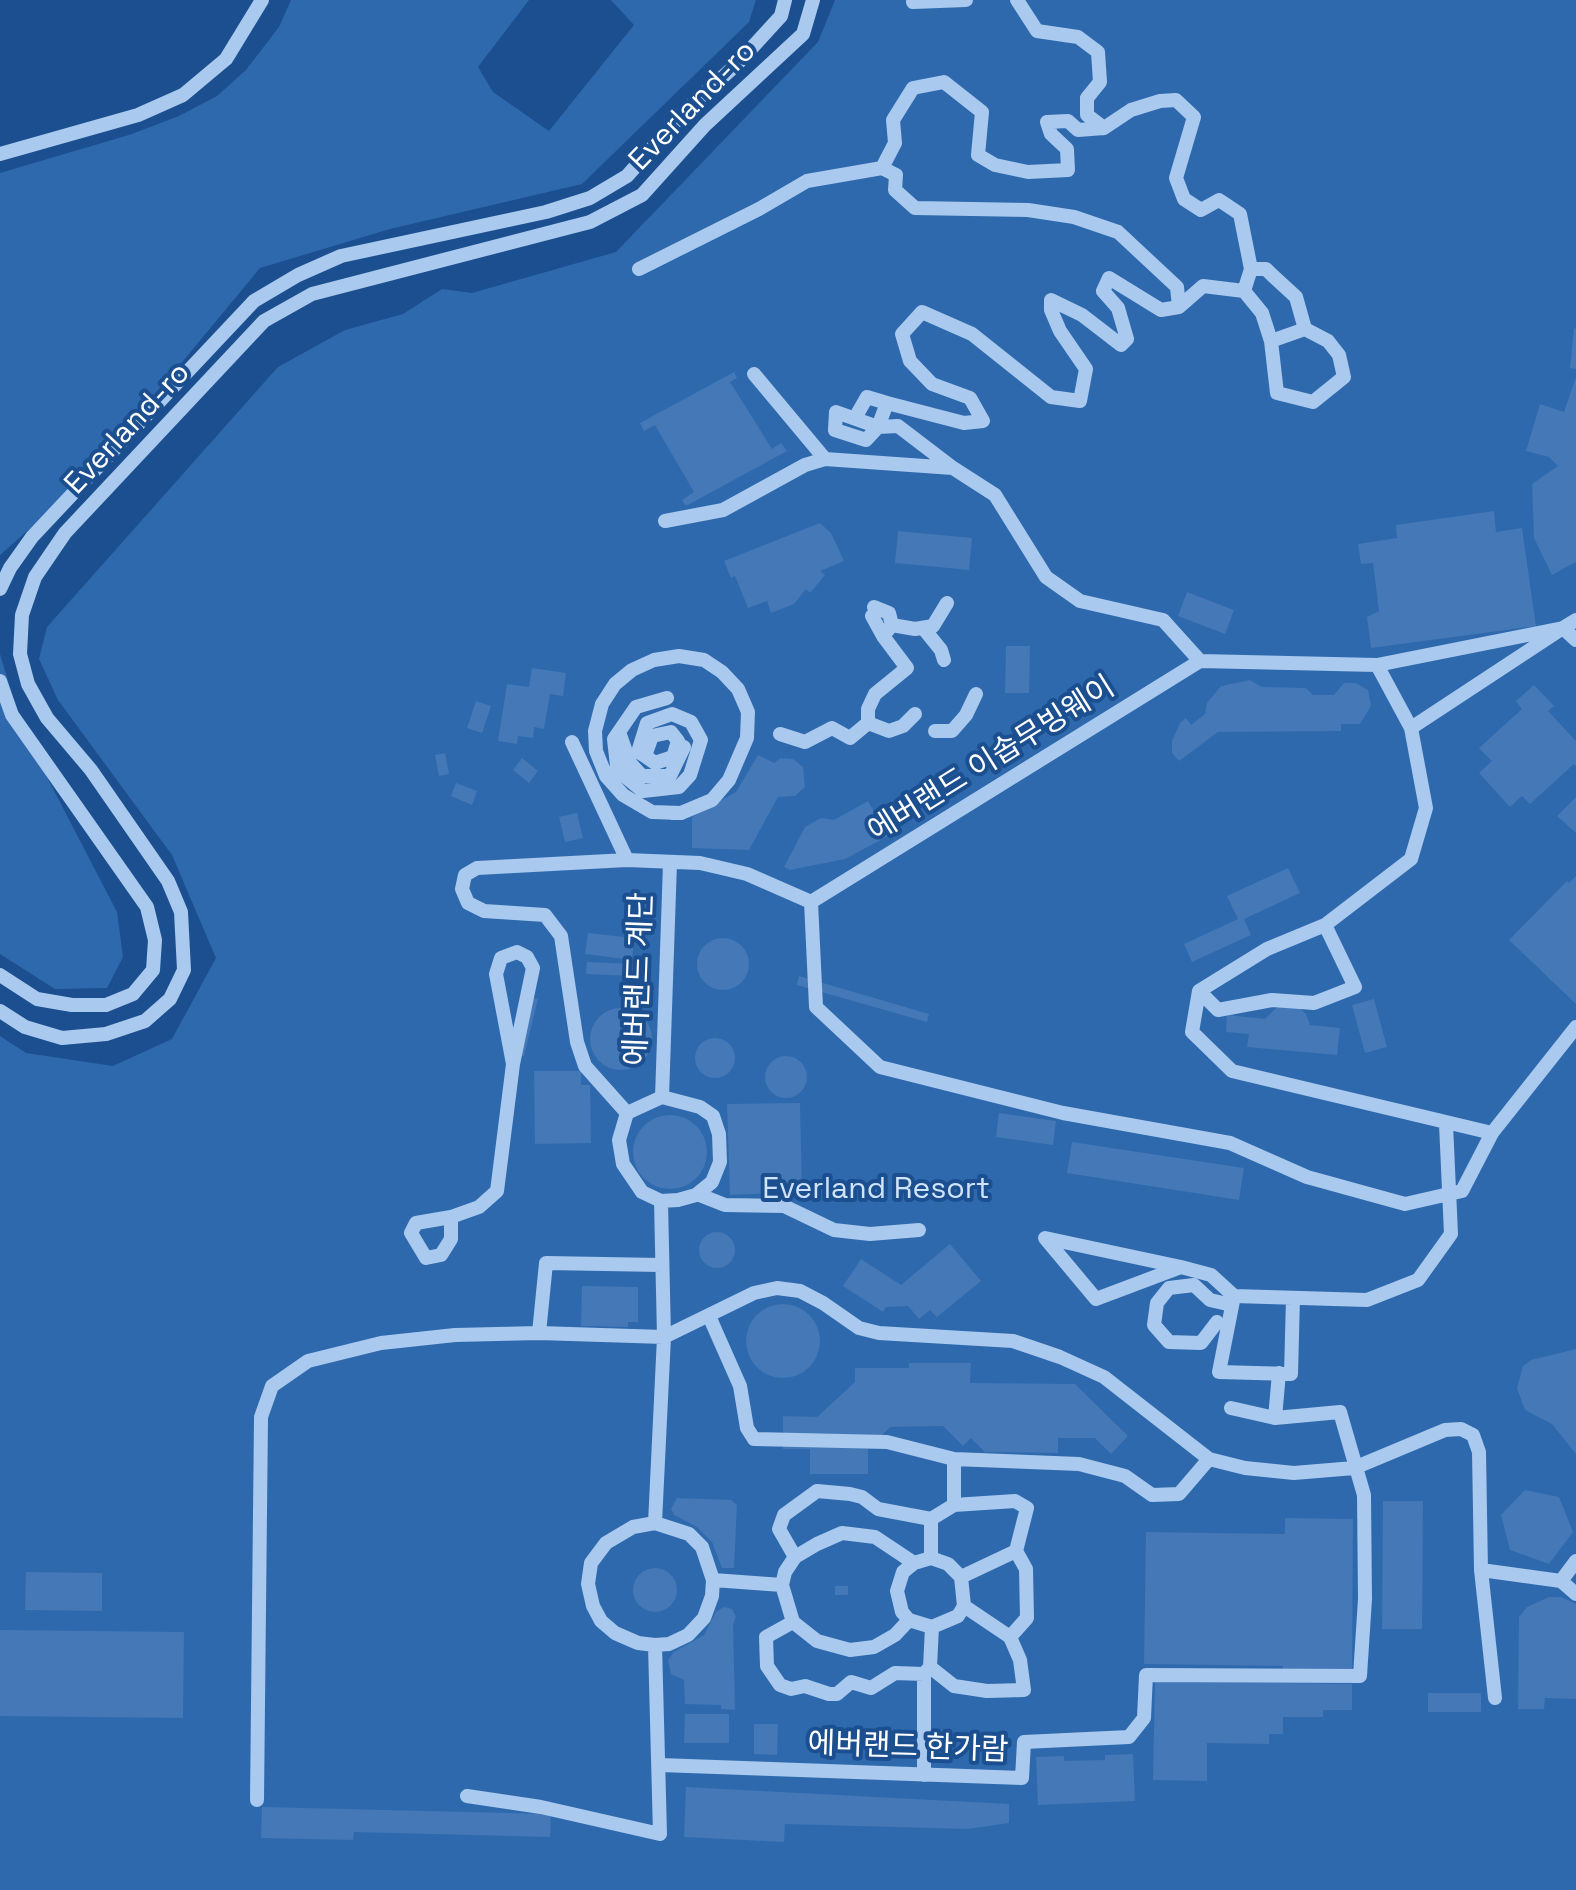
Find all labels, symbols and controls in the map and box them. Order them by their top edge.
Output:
street label: Everland-ro [622,34,764,178]
street label: Everland-ro [58,356,198,502]
street label: 에버랜드 이솝무빙웨이 [862,670,1122,850]
street label: 에버랜드 계단 [619,892,661,1066]
park label: Everland Resort [762,1172,990,1208]
street label: 에버랜드 한가람 [807,1727,1009,1769]

